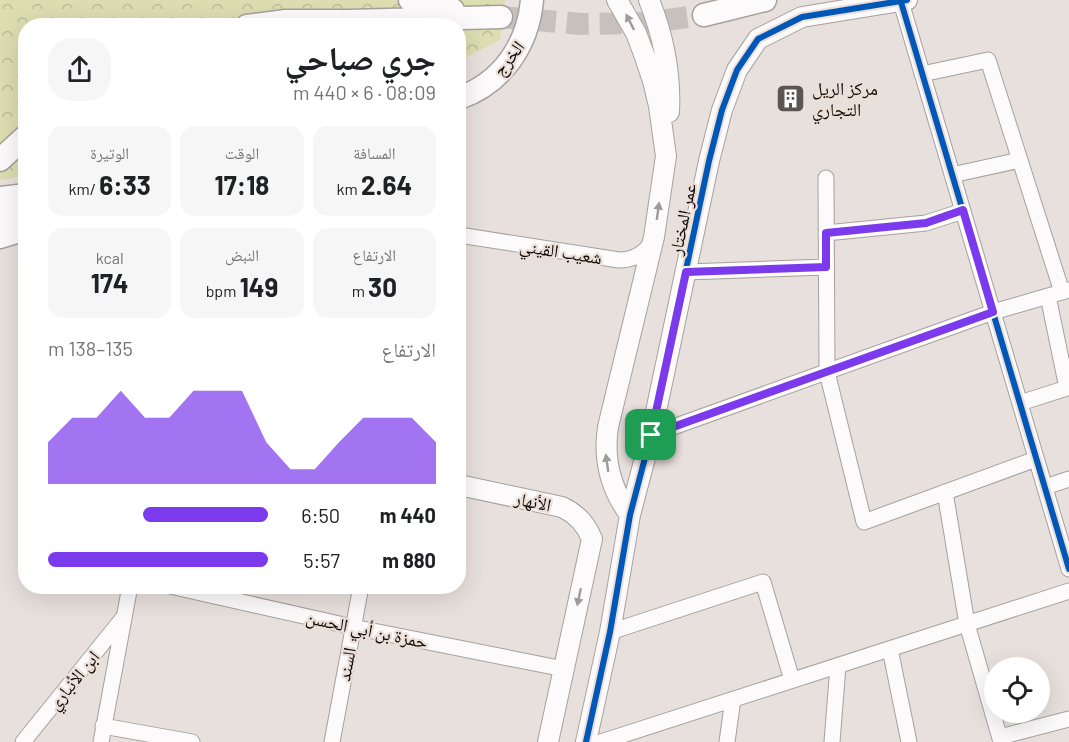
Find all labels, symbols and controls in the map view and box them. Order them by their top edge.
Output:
one-way arrow [625,13,635,30]
street label: الخرج [488,36,530,81]
text: جري صباحي [284,37,436,77]
button: share [48,38,111,101]
place label: مركز الريل التجاري [812,77,878,125]
text: 08:09 · 6 × 440 m [293,80,436,104]
building icon: مركز الريل التجاري [775,82,807,114]
text: الوتيرة [90,143,129,162]
text: الوقت [225,143,259,162]
text: المسافة [353,143,396,162]
text: 6:33 [99,169,151,200]
text: 17:18 [215,169,269,200]
text: 2.64 [361,169,412,200]
text: /km [68,179,99,198]
text: km [336,179,361,198]
street label: عمر المختار [663,181,700,258]
one-way arrow [653,201,663,220]
street label: شعيب القيني [517,234,604,273]
text: النبض [225,245,259,264]
text: الارتفاع [353,245,396,264]
text: kcal [96,248,124,267]
text: 174 [91,267,129,298]
text: 149 [240,271,278,302]
text: 30 [368,271,397,302]
text: bpm [206,281,240,300]
text: m [352,281,368,300]
text: 135–138 m [48,336,133,360]
text: الارتفاع [381,337,436,361]
pin [625,409,676,460]
icon: arrive [634,418,667,451]
one-way arrow [603,453,612,472]
street label: الأنهار [512,486,553,516]
text: 6:50 [301,503,340,527]
text: 440 m [380,503,436,527]
text: 5:57 [303,548,340,572]
text: 880 m [382,548,436,572]
one-way arrow [574,587,584,606]
street label: حمزة بن أبي الحسن [303,605,430,657]
street label: السند [332,645,360,683]
street label: ابن الأنباري [42,646,107,717]
map controls [984,657,1050,723]
button: locate [984,657,1050,723]

